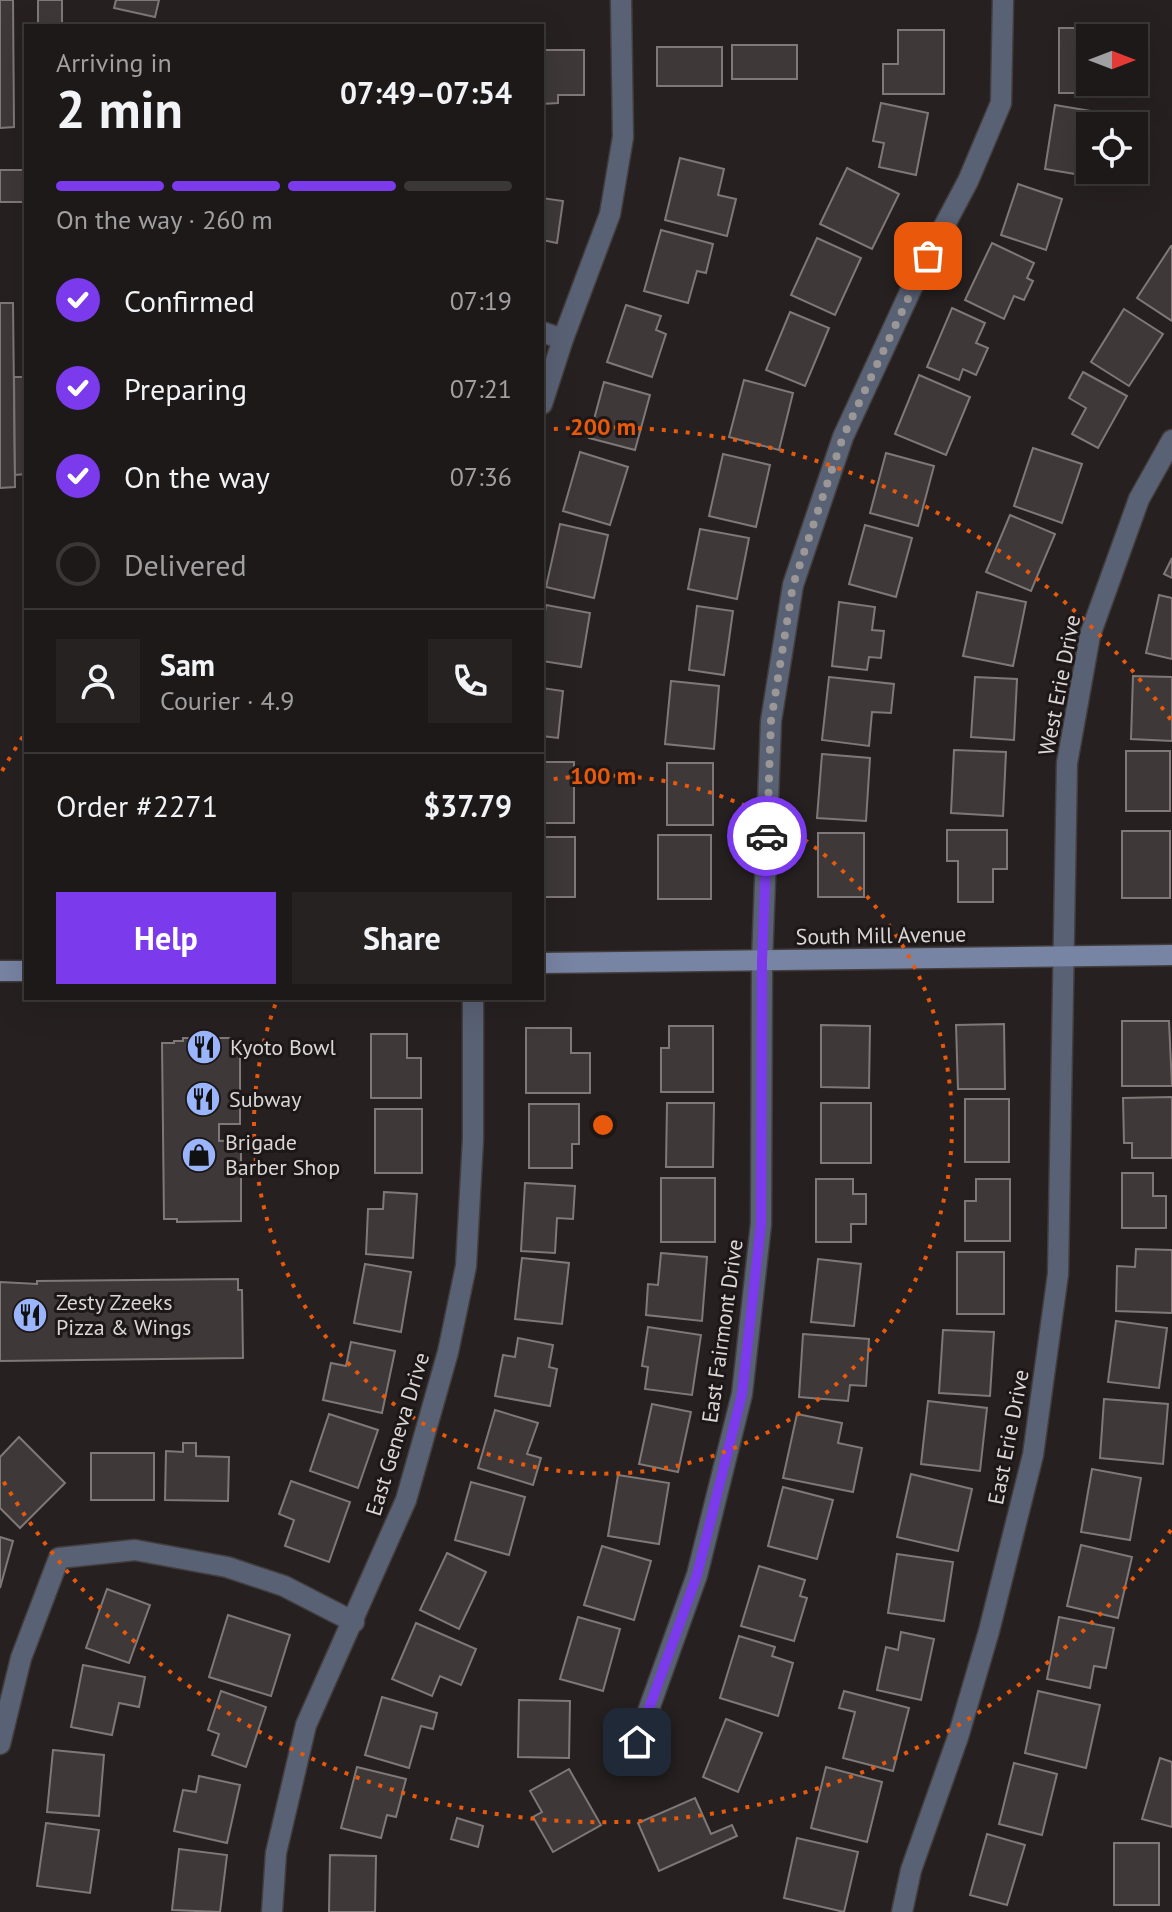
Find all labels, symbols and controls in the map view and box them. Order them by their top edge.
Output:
north arrow [1076,24,1148,96]
map controls [1076,24,1148,184]
text: Arriving in [56,46,172,79]
text: 07:49–07:54 [340,73,512,112]
text: 2 min [56,75,183,142]
button: locate [1076,112,1148,184]
text: On the way · 260 m [56,203,273,236]
pin [894,222,962,290]
icon: bag [906,234,950,278]
icon: check [56,278,100,322]
text: Confirmed [124,281,255,320]
text: 07:19 [450,284,512,317]
icon: check [56,366,100,410]
text: Preparing [124,369,247,408]
text: 07:21 [450,372,512,405]
text: 200 m [570,411,636,442]
icon: check [56,454,100,498]
text: On the way [124,457,270,496]
text: 07:36 [450,460,512,493]
text: Delivered [124,545,247,584]
street label: West Erie Drive [1032,612,1086,758]
button: person [56,639,140,723]
button: phone [428,639,512,723]
text: Sam [160,645,215,684]
text: Courier · 4.9 [160,684,294,717]
text: 100 m [570,760,636,791]
text: Order #2271 [56,786,218,825]
text: $37.79 [423,786,512,825]
courier [727,796,807,876]
icon: car [745,814,789,858]
button: Help [56,892,276,984]
button: Share [292,892,512,984]
street label: South Mill Avenue [795,920,967,950]
restaurant icon: Kyoto Bowl [185,1028,223,1066]
place label: Kyoto Bowl [230,1033,336,1061]
restaurant icon: Subway [184,1080,222,1118]
place label: Subway [229,1085,302,1113]
centre of rings [589,1111,617,1139]
place label: Brigade Barber Shop [225,1128,340,1181]
shop icon: Brigade Barber Shop [180,1136,218,1174]
street label: East Fairmont Drive [695,1237,749,1425]
place label: Zesty Zzeeks Pizza & Wings [56,1288,191,1341]
restaurant icon: Zesty Zzeeks Pizza & Wings [11,1296,49,1334]
street label: East Geneva Drive [359,1349,435,1519]
street label: East Erie Drive [981,1367,1035,1507]
pin [603,1708,671,1776]
icon: home [615,1720,659,1764]

